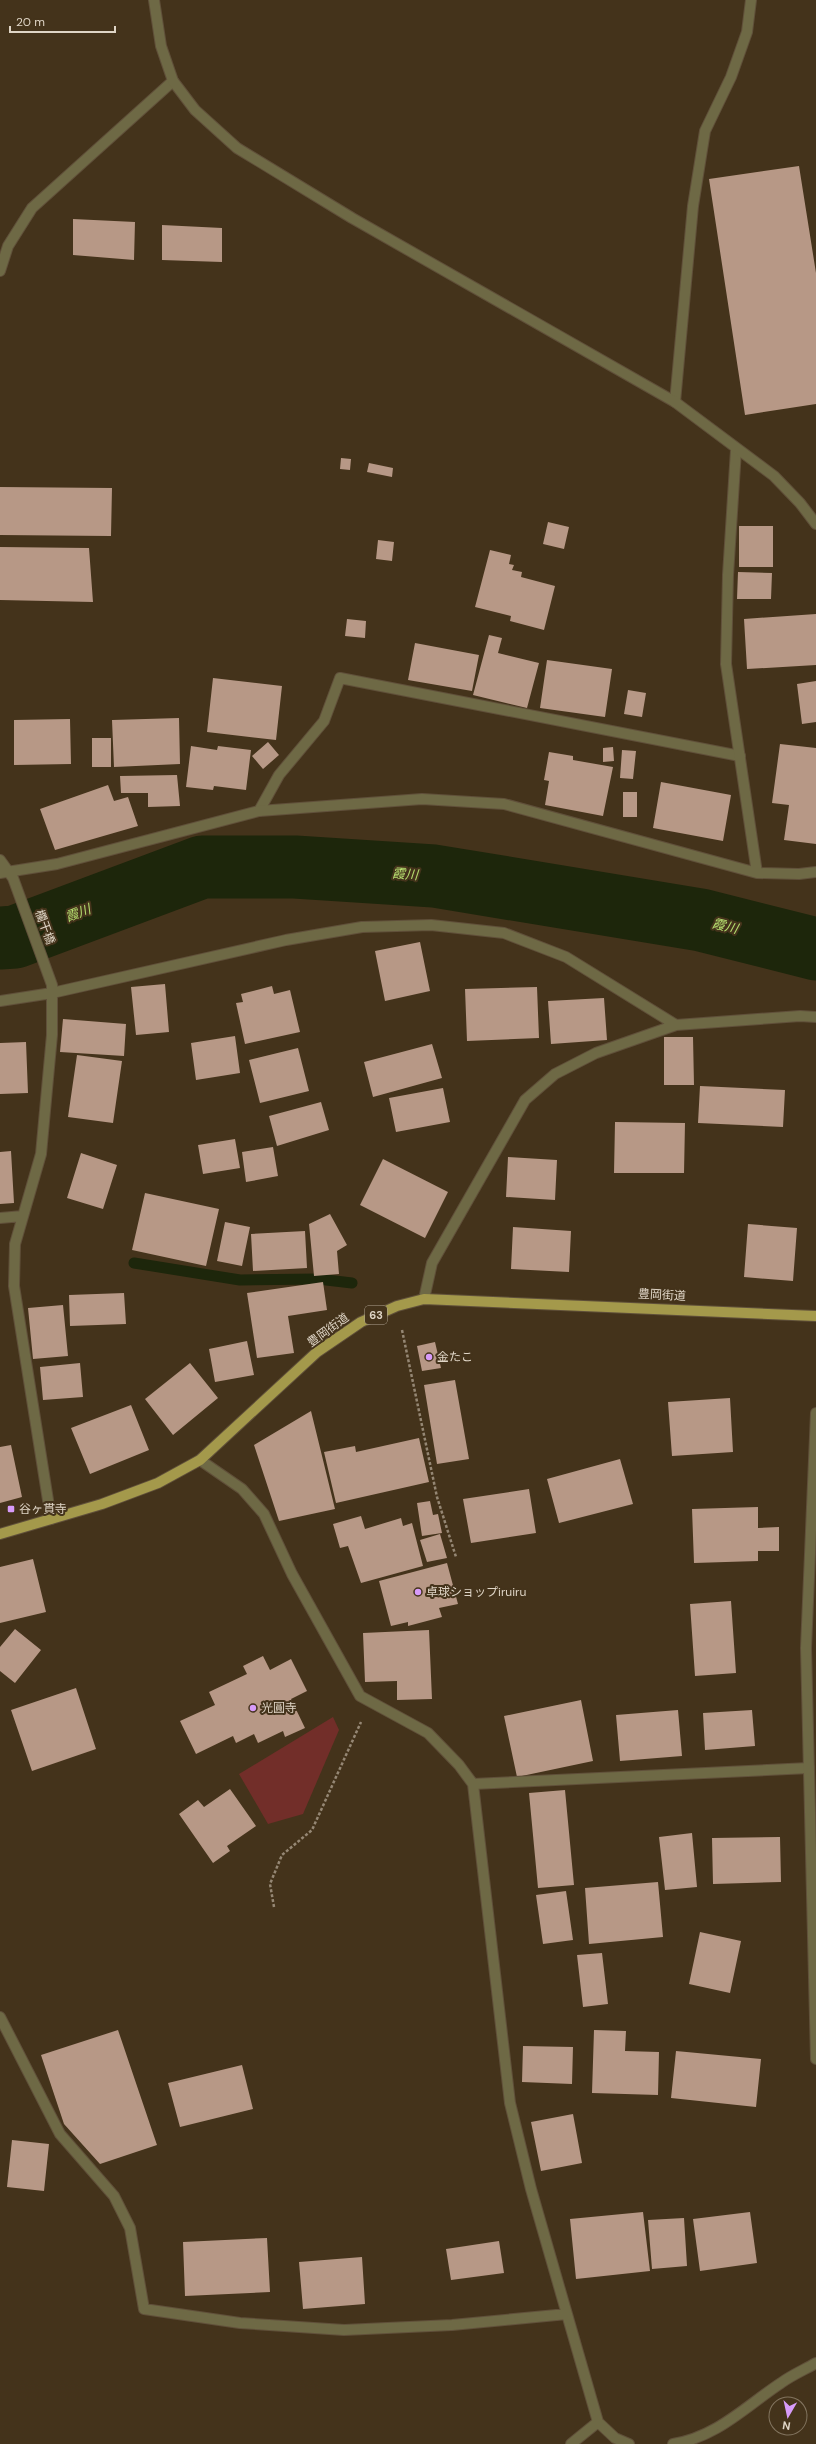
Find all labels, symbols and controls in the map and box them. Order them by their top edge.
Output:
scale bar [10,8,115,34]
text: 20 m [16,14,45,30]
water label: 霞川 [391,865,421,884]
water label: 霞川 [63,900,95,926]
street label: 欄干橋 [31,907,59,947]
water label: 霞川 [710,915,742,938]
street label: 豊岡街道 [638,1286,686,1304]
road number: 63 [365,1306,387,1324]
street label: 豊岡街道 [304,1309,352,1351]
place label: 金たこ [437,1349,473,1365]
marker: 金たこ [424,1352,434,1362]
place label: 谷ヶ貫寺 [19,1501,67,1517]
marker: 谷ヶ貫寺 [6,1504,16,1514]
place label: 卓球ショップiruiru [426,1584,527,1600]
marker: 卓球ショップiruiru [413,1587,423,1597]
place label: 光圓寺 [261,1700,297,1716]
marker: 光圓寺 [248,1703,258,1713]
north arrow [768,2396,808,2436]
text: N [781,2418,791,2433]

